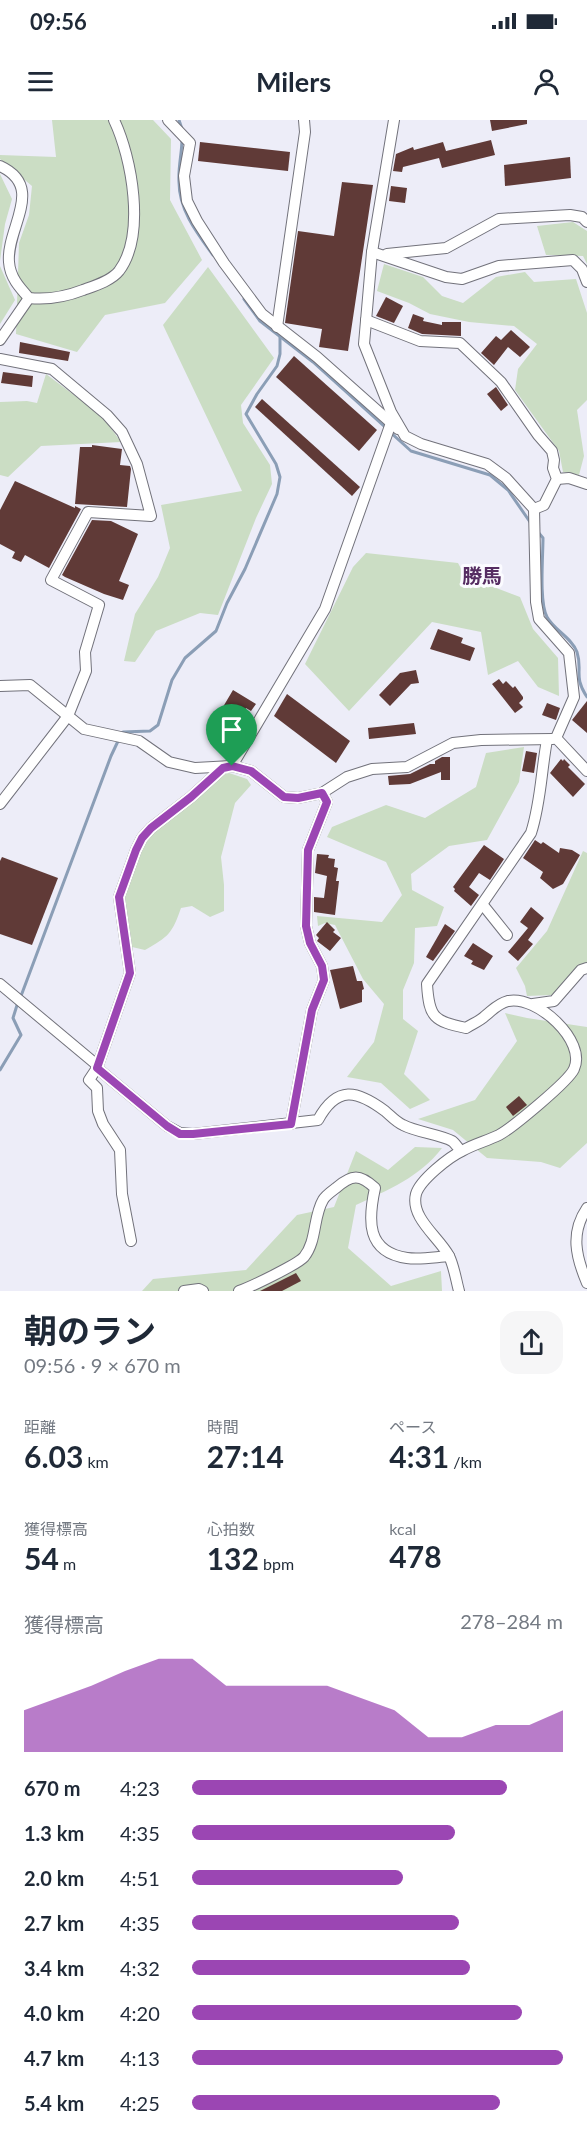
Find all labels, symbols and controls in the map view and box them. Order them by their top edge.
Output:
text: 09:56 [30,8,87,35]
icon: menu [24,65,57,98]
text: Milers [256,65,331,98]
icon: person [530,65,563,98]
district label: 勝馬 [462,563,502,587]
pin [206,704,257,766]
icon: arrive [215,713,248,746]
text: 朝のラン [24,1310,156,1350]
button: share [500,1311,563,1374]
text: 09:56 · 9 × 670 m [24,1353,181,1377]
text: 距離 [24,1417,56,1436]
text: 時間 [207,1417,239,1436]
text: ペース [389,1417,437,1436]
text: 6.03 [24,1438,83,1474]
text: 27:14 [207,1438,284,1474]
text: 4:31 [389,1438,449,1474]
text: km [83,1452,109,1471]
text: /km [449,1452,482,1471]
text: 獲得標高 [24,1519,88,1538]
text: 心拍数 [207,1519,255,1538]
text: kcal [389,1519,416,1538]
text: 478 [389,1538,442,1574]
text: 54 [24,1540,59,1576]
text: 132 [207,1540,259,1576]
text: m [59,1554,76,1573]
text: bpm [259,1554,294,1573]
text: 278–284 m [460,1609,563,1633]
text: 獲得標高 [24,1612,104,1636]
text: 670 m [24,1776,80,1800]
text: 4:23 [120,1776,160,1800]
text: 1.3 km [24,1821,84,1845]
text: 4:35 [120,1821,160,1845]
text: 2.0 km [24,1866,84,1890]
text: 4:51 [120,1866,160,1890]
text: 2.7 km [24,1911,84,1935]
text: 4:35 [120,1911,160,1935]
text: 3.4 km [24,1956,84,1980]
text: 4:32 [120,1956,160,1980]
text: 4.0 km [24,2001,84,2025]
text: 4:20 [120,2001,160,2025]
text: 4.7 km [24,2046,84,2070]
text: 4:13 [120,2046,160,2070]
text: 5.4 km [24,2091,84,2115]
text: 4:25 [120,2091,160,2115]

